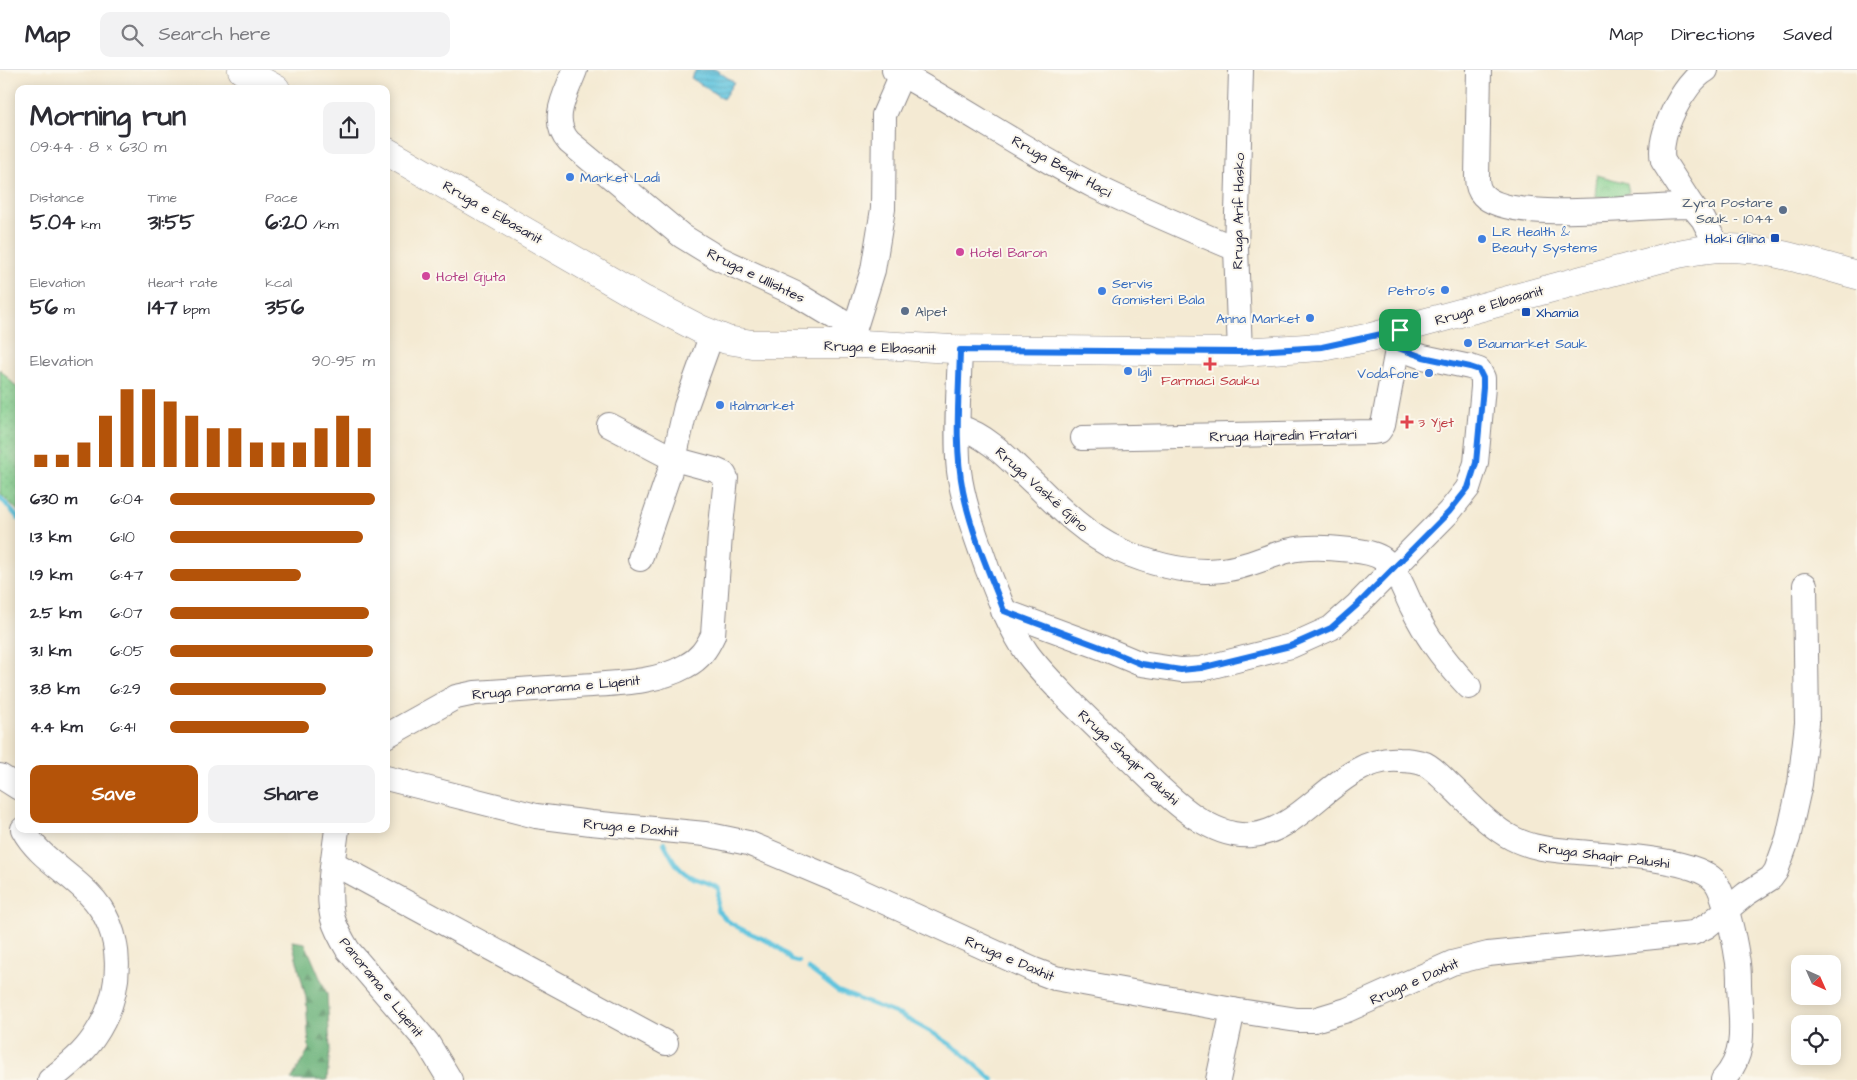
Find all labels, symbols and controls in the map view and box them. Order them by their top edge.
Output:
search box [100,12,450,57]
text: Map [25,18,70,52]
icon: search [118,21,146,49]
text: Search here [158,21,271,48]
text: Map [1609,22,1643,47]
text: Directions [1671,22,1755,47]
text: Saved [1783,22,1832,47]
text: Morning run [30,97,186,136]
button: share [323,102,375,154]
street label: Rruga Beqir Haçi [1008,131,1115,203]
text: 09:44 · 8 × 630 m [30,136,167,158]
street label: Rruga Arif Hasko [1228,152,1250,269]
place label: Market Ladi [580,168,660,188]
marker: Market Ladi [564,171,576,183]
street label: Rruga e Elbasanit [439,176,546,250]
text: Distance [30,188,84,208]
text: Time [148,188,177,208]
text: Pace [265,188,298,208]
place label: Zyra Postare Sauk - 1044 [1682,193,1773,229]
marker: Zyra Postare Sauk - 1044 [1777,204,1789,216]
text: 5.04 [30,208,75,237]
text: 31:55 [148,208,194,237]
text: 6:20 [265,208,307,237]
text: km [75,215,100,235]
text: /km [307,215,339,235]
place label: LR Health & Beauty Systems [1492,222,1598,258]
place label: Haki Glina [1705,229,1765,249]
marker: Haki Glina [1769,232,1781,244]
marker: LR Health & Beauty Systems [1476,233,1488,245]
place label: Hotel Baron [970,243,1047,263]
street label: Rruga e Ullishtes [703,244,808,308]
marker: Hotel Baron [954,246,966,258]
place label: Hotel Gjuta [436,267,505,287]
marker: Hotel Gjuta [420,270,432,282]
text: Elevation [30,273,85,293]
text: Heart rate [148,273,218,293]
text: kcal [265,273,292,293]
place label: Servis Gomisteri Bala [1112,274,1205,310]
place label: Petro's [1388,281,1435,301]
street label: Rruga e Elbasanit [1433,281,1546,331]
marker: Petro's [1439,284,1451,296]
marker: Servis Gomisteri Bala [1096,285,1108,297]
text: 56 [30,293,58,322]
text: 147 [148,293,178,322]
text: 356 [265,293,304,322]
text: m [58,300,75,320]
text: bpm [178,300,210,320]
place label: Alpet [915,302,948,322]
place label: Xhamia [1536,303,1579,323]
marker: Alpet [899,305,911,317]
marker: Xhamia [1520,306,1532,318]
place label: Anna Market [1216,309,1300,329]
pin [1379,309,1421,351]
marker: Anna Market [1304,312,1316,324]
icon: arrive [1386,316,1414,344]
place label: Baumarket Sauk [1478,334,1588,354]
street label: Rruga e Elbasanit [823,336,937,360]
marker: Baumarket Sauk [1462,337,1474,349]
text: Elevation [30,350,93,372]
text: 90–95 m [312,350,375,372]
marker: Farmaci Sauku [1204,358,1216,370]
place label: Igli [1138,362,1152,382]
place label: Vodafone [1357,364,1419,384]
marker: Igli [1122,365,1134,377]
marker: Vodafone [1423,367,1435,379]
place label: Farmaci Sauku [1161,371,1259,391]
place label: Italmarket [730,396,795,416]
marker: Italmarket [714,399,726,411]
place label: 3 Yjet [1418,413,1454,433]
marker: 3 Yjet [1400,415,1414,429]
street label: Rruga Hajredin Fratari [1209,425,1357,447]
street label: Rruga Vaskë Gjino [991,443,1092,537]
text: 630 m [30,488,77,510]
text: 6:04 [110,488,144,510]
text: 1.3 km [30,526,71,548]
text: 6:10 [110,526,135,548]
text: 1.9 km [30,564,72,586]
text: 6:47 [110,564,143,586]
text: 2.5 km [30,602,81,624]
text: 6:07 [110,602,143,624]
text: 3.1 km [30,640,71,662]
text: 6:05 [110,640,144,662]
street label: Rruga Panorama e Liqenit [471,671,641,705]
text: 3.8 km [30,678,79,700]
text: 6:29 [110,678,141,700]
street label: Rruga Shaqir Palushi [1073,705,1183,810]
text: 4.4 km [30,716,83,738]
text: 6:41 [110,716,136,738]
button: Save [30,765,198,823]
button: Share [208,765,375,823]
street label: Rruga e Daxhit [582,814,680,842]
street label: Rruga Shaqir Palushi [1537,838,1671,874]
street label: Rruga e Daxhit [962,931,1058,987]
street label: Panorama e Liqenit [334,933,428,1042]
street label: Rruga e Daxhit [1367,953,1462,1010]
north arrow [1791,955,1841,1005]
map controls [1791,955,1841,1065]
button: locate [1791,1015,1841,1065]

